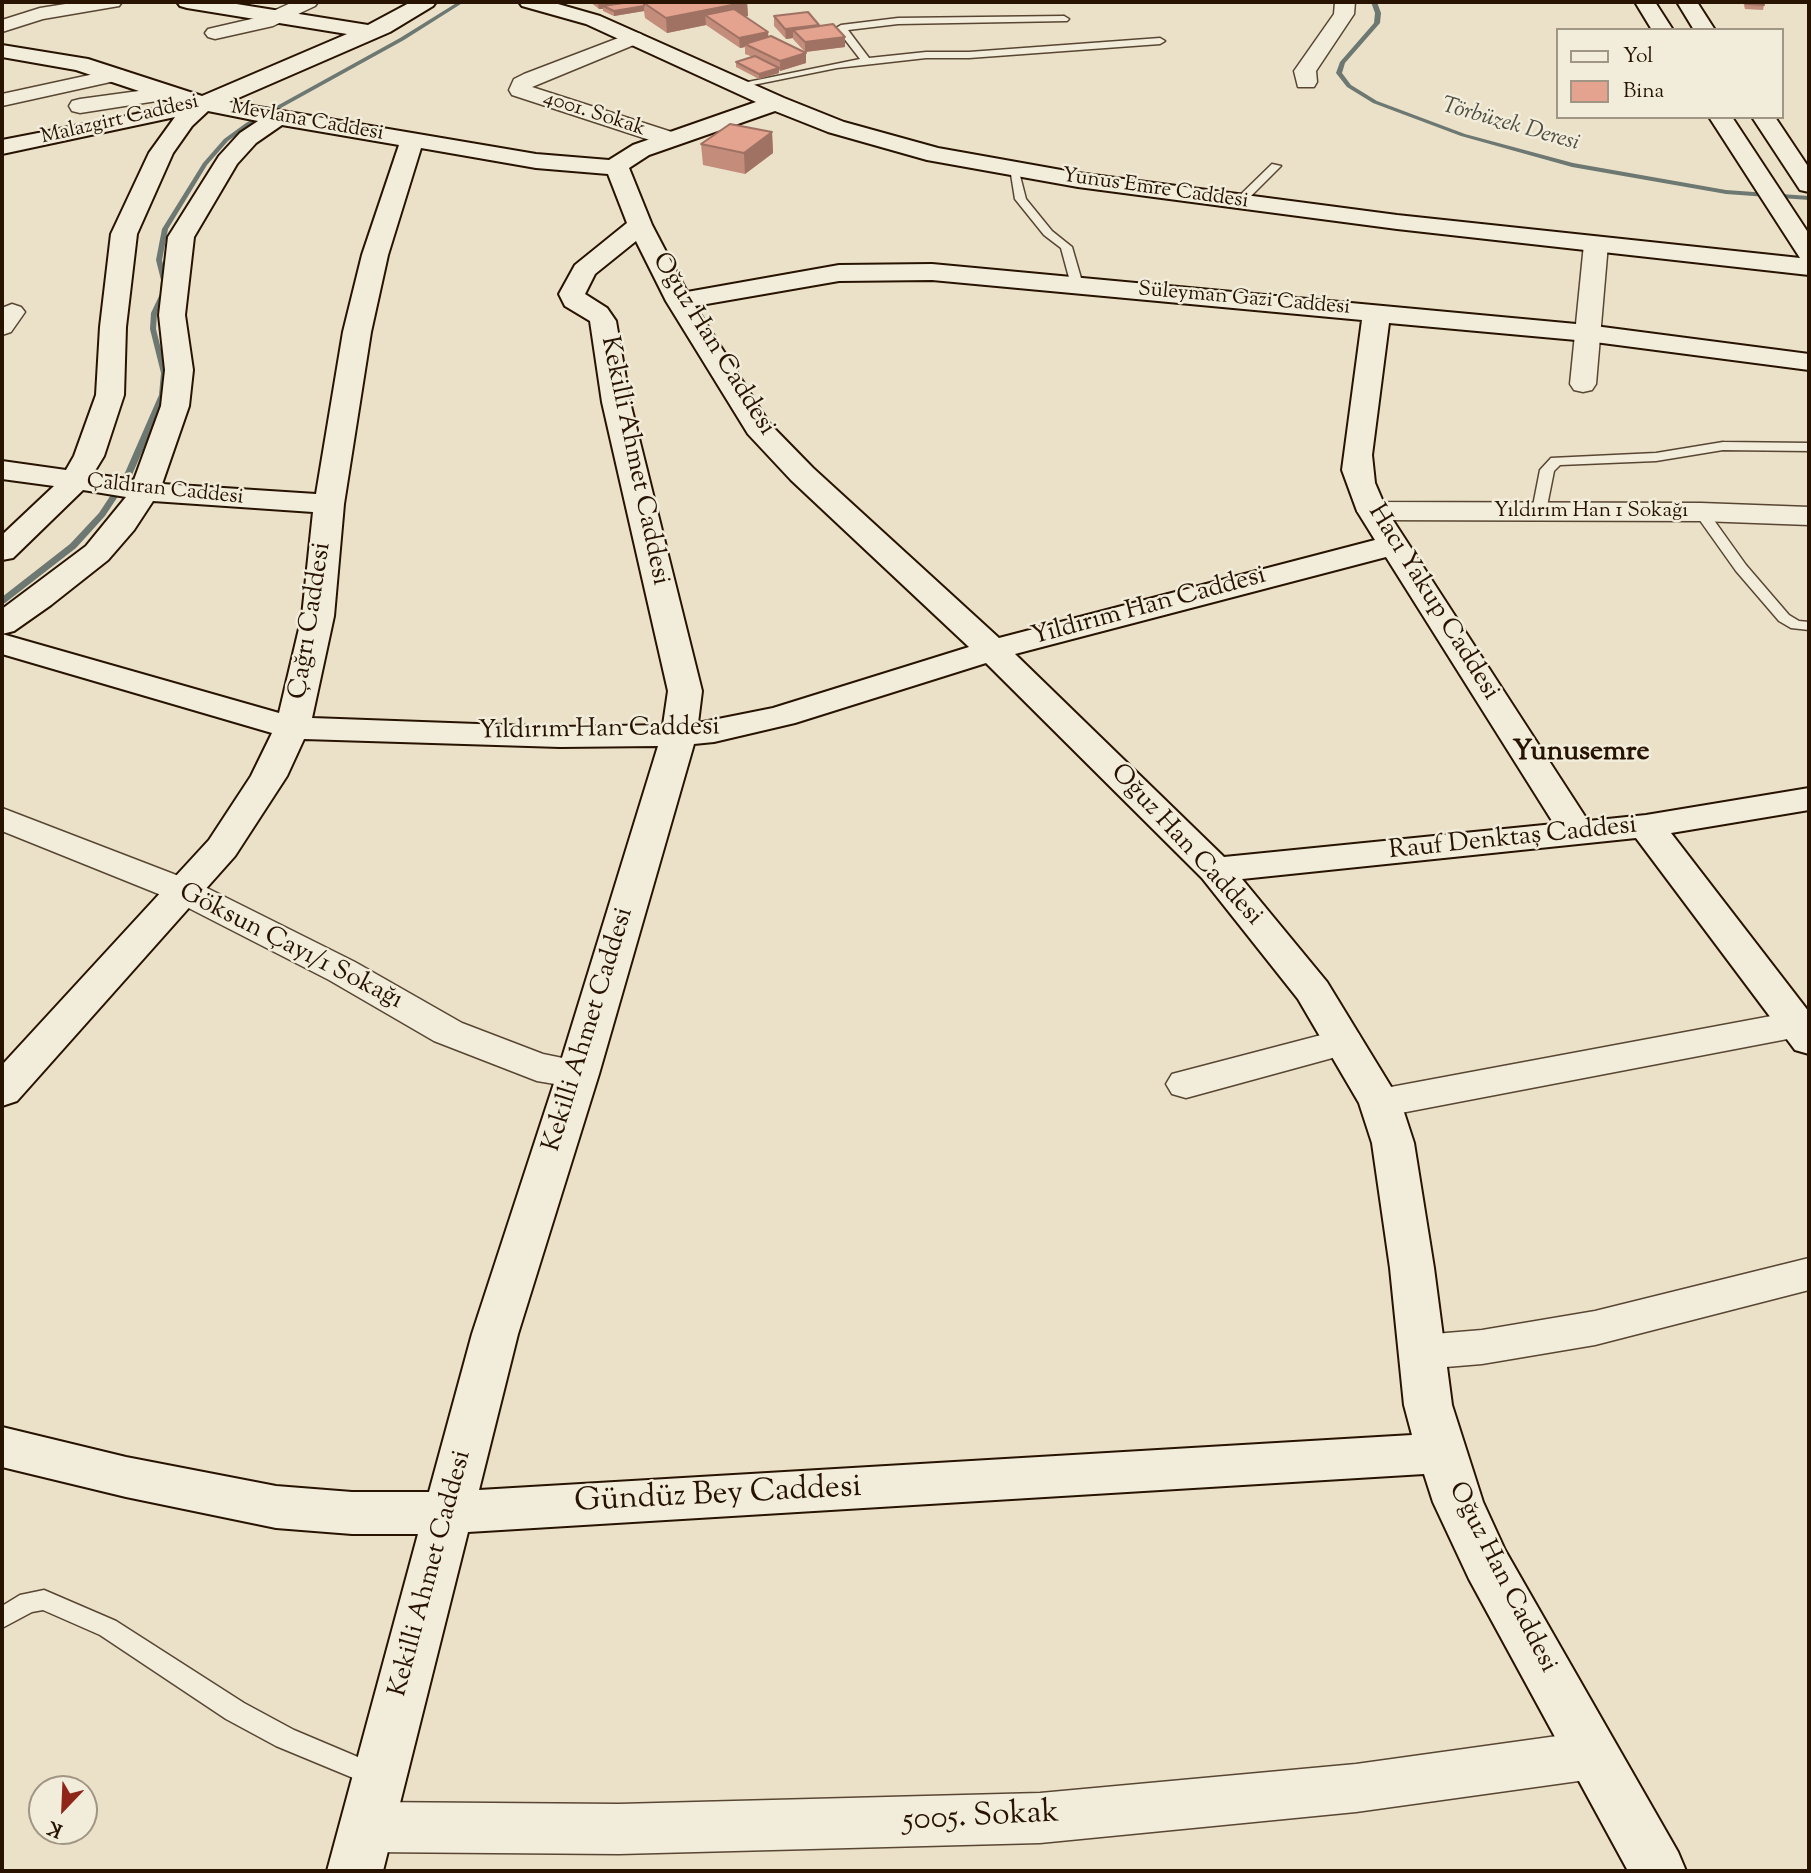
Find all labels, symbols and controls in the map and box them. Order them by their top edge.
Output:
legend [1556,28,1783,119]
text: Yol [1623,42,1653,72]
text: Bina [1623,77,1664,107]
street label: 4001. Sokak [540,87,648,143]
street label: Malazgirt Caddesi [39,91,201,151]
water label: Törbüzek Deresi [1438,93,1582,159]
street label: Mevlana Caddesi [229,96,385,148]
street label: Yunus Emre Caddesi [1060,164,1250,216]
street label: Oğuz Han Caddesi [643,248,781,442]
street label: Süleyman Gazi Caddesi [1137,278,1351,322]
street label: Kekilli Ahmet Caddesi [591,334,675,588]
street label: Çaldıran Caddesi [85,470,245,512]
street label: Hacı Yakup Caddesi [1359,499,1505,707]
street label: Yıldırım Han 1 Sokağı [1494,499,1688,525]
street label: Çağrı Caddesi [284,540,340,702]
street label: Yıldırım Han Caddesi [1028,562,1270,654]
street label: Yıldırım Han Caddesi [478,713,720,749]
district label: Yunusemre [1512,737,1650,771]
street label: Oğuz Han Caddesi [1102,759,1268,933]
street label: Rauf Denktaş Caddesi [1387,811,1639,869]
street label: Göksun Çayı/1 Sokağı [173,878,407,1018]
street label: Kekilli Ahmet Caddesi [538,904,642,1156]
street label: Kekilli Ahmet Caddesi [384,1448,480,1700]
street label: Gündüz Bey Caddesi [573,1470,863,1524]
street label: Oğuz Han Caddesi [1440,1478,1562,1678]
north arrow [28,1775,98,1845]
street label: 5005. Sokak [902,1796,1060,1842]
text: K [44,1813,67,1843]

